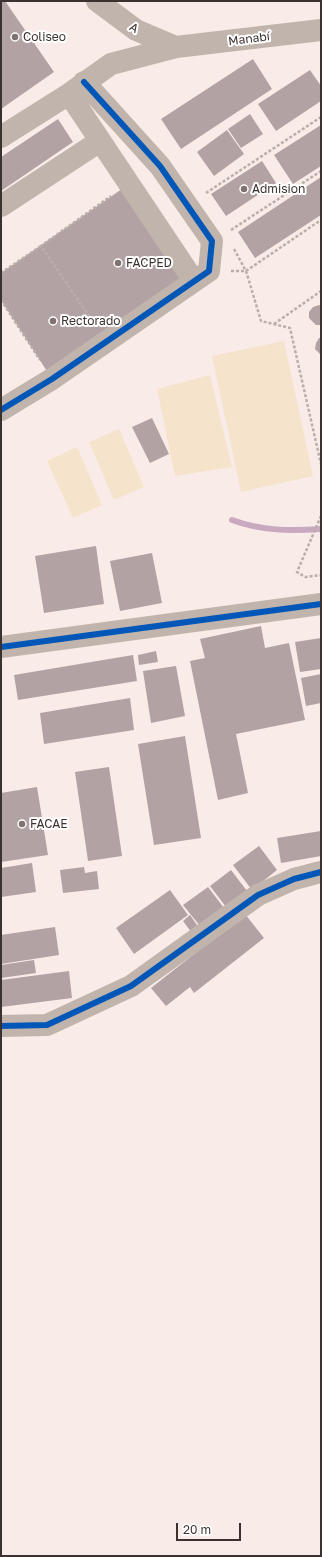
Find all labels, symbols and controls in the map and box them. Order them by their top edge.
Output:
street label: A [127,20,141,36]
street label: Manabí [227,29,271,49]
place label: Coliseo [23,30,66,44]
marker: Coliseo [10,32,20,42]
place label: Admision [252,182,305,196]
marker: Admision [239,184,249,194]
place label: FACPED [126,256,172,270]
marker: FACPED [113,258,123,268]
place label: Rectorado [61,314,120,328]
marker: Rectorado [48,316,58,326]
place label: FACAE [30,817,67,831]
marker: FACAE [17,819,27,829]
scale bar [178,1515,243,1541]
text: 20 m [183,1522,211,1537]

